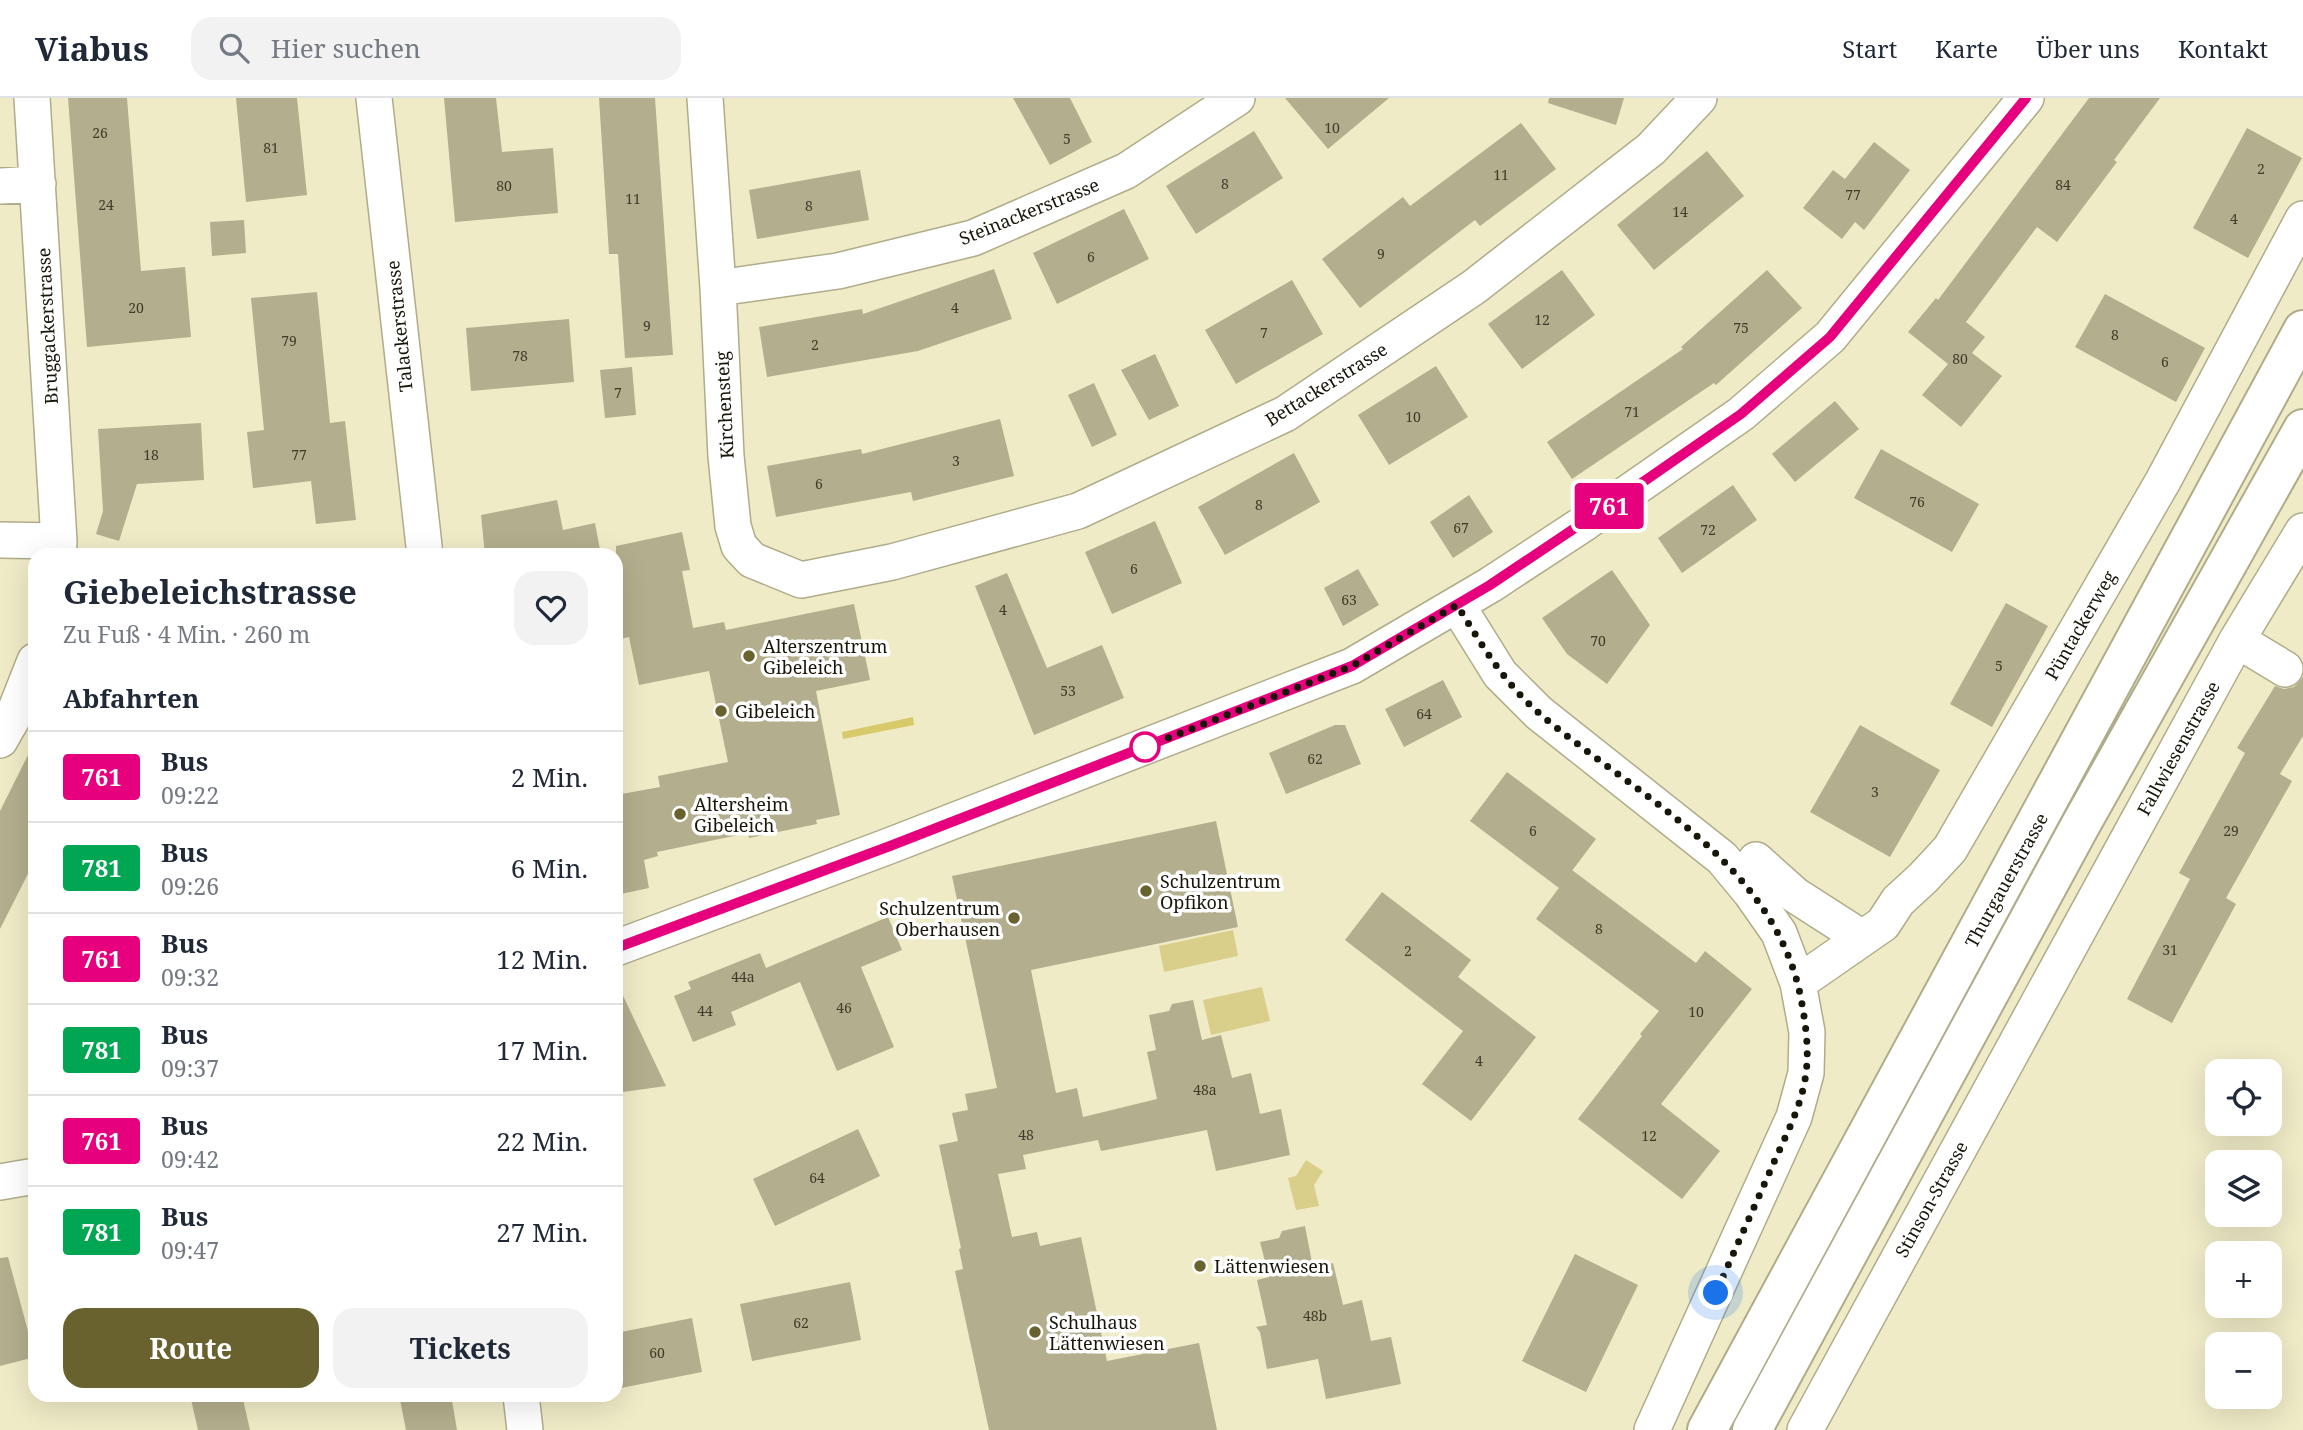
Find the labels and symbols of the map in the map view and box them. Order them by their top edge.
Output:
house number: 10 [1324,118,1340,137]
house number: 26 [92,123,108,142]
house number: 5 [1063,129,1071,148]
house number: 81 [263,138,279,157]
house number: 2 [2257,159,2265,178]
house number: 11 [1493,165,1509,184]
street label: Steinackerstrasse [955,172,1103,250]
house number: 8 [1221,174,1229,193]
house number: 84 [2055,175,2071,194]
house number: 80 [496,176,512,195]
house number: 77 [1845,185,1861,204]
house number: 11 [625,189,641,208]
house number: 24 [98,195,114,214]
house number: 8 [805,196,813,215]
house number: 14 [1672,202,1688,221]
house number: 4 [2230,209,2238,228]
house number: 9 [1377,244,1385,263]
street label: Bruggackerstrasse [31,247,63,405]
house number: 6 [1087,247,1095,266]
street label: Talackerstrasse [380,259,418,393]
house number: 20 [128,298,144,317]
house number: 4 [951,298,959,317]
house number: 12 [1534,310,1550,329]
house number: 9 [643,316,651,335]
house number: 75 [1733,318,1749,337]
house number: 7 [1260,323,1268,342]
house number: 8 [2111,325,2119,344]
house number: 79 [281,331,297,350]
house number: 2 [811,335,819,354]
street label: Bettackerstrasse [1260,337,1392,431]
house number: 78 [512,346,528,365]
house number: 80 [1952,349,1968,368]
street label: Kirchensteig [709,350,739,460]
house number: 6 [2161,352,2169,371]
house number: 7 [614,383,622,402]
house number: 71 [1624,402,1640,421]
house number: 10 [1405,407,1421,426]
house number: 18 [143,445,159,464]
house number: 77 [291,445,307,464]
house number: 3 [952,451,960,470]
house number: 6 [815,474,823,493]
line badge: 761 [1569,483,1649,529]
house number: 76 [1909,492,1925,511]
house number: 8 [1255,495,1263,514]
house number: 67 [1453,518,1469,537]
house number: 72 [1700,520,1716,539]
house number: 6 [1130,559,1138,578]
street label: Püntackerweg [2039,566,2121,684]
house number: 63 [1341,590,1357,609]
house number: 4 [999,600,1007,619]
house number: 70 [1590,631,1606,650]
place label: Alterszentrum Gibeleich [763,634,888,679]
marker: Alterszentrum Gibeleich [741,648,757,664]
house number: 5 [1995,656,2003,675]
street label: Fallwiesenstrasse [2131,677,2225,819]
house number: 53 [1060,681,1076,700]
place label: Gibeleich [735,699,816,723]
marker: Gibeleich [713,703,729,719]
house number: 64 [1416,704,1432,723]
unlabelled marker [1130,732,1160,762]
house number: 62 [1307,749,1323,768]
house number: 3 [1871,782,1879,801]
place label: Altersheim Gibeleich [694,792,789,837]
marker: Altersheim Gibeleich [672,806,688,822]
street label: Thurgauerstrasse [1959,808,2053,952]
house number: 6 [1529,821,1537,840]
house number: 29 [2223,821,2239,840]
place label: Schulzentrum Opfikon [1160,869,1281,914]
marker: Schulzentrum Opfikon [1138,883,1154,899]
place label: Schulzentrum Oberhausen [879,896,1000,941]
marker: Schulzentrum Oberhausen [1006,910,1022,926]
house number: 8 [1595,919,1603,938]
house number: 31 [2162,940,2178,959]
house number: 2 [1404,941,1412,960]
house number: 44a [731,967,755,986]
house number: 46 [836,998,852,1017]
house number: 44 [697,1001,713,1020]
house number: 10 [1688,1002,1704,1021]
house number: 4 [1475,1051,1483,1070]
house number: 48a [1193,1080,1217,1099]
house number: 48 [1018,1125,1034,1144]
house number: 12 [1641,1126,1657,1145]
street label: Stinson-Strasse [1889,1137,1973,1261]
house number: 64 [809,1168,825,1187]
place label: Lättenwiesen [1214,1254,1330,1278]
marker: Lättenwiesen [1192,1258,1208,1274]
your location [1698,1275,1733,1310]
house number: 48b [1303,1306,1327,1325]
place label: Schulhaus Lättenwiesen [1049,1310,1165,1355]
house number: 62 [793,1313,809,1332]
marker: Schulhaus Lättenwiesen [1027,1324,1043,1340]
house number: 60 [649,1343,665,1362]

